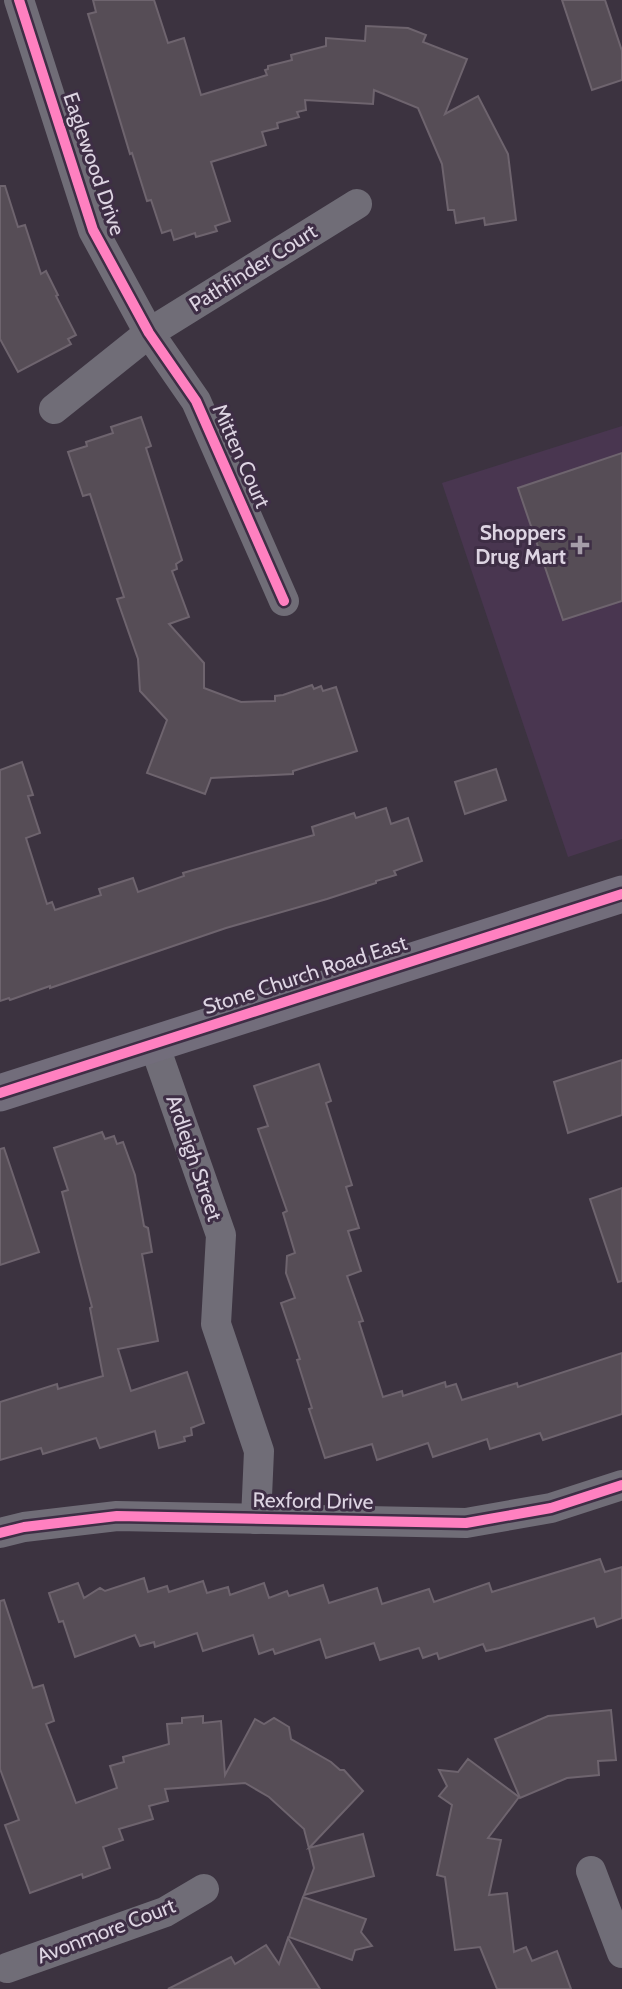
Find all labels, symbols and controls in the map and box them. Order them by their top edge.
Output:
street label: Eaglewood Drive [58,89,131,239]
street label: Pathfinder Court [184,218,321,317]
street label: Mitten Court [207,400,276,512]
place label: Shoppers Drug Mart [475,520,566,569]
marker: Shoppers Drug Mart [572,537,588,553]
street label: Stone Church Road East [200,930,410,1019]
street label: Ardleigh Street [161,1092,228,1224]
street label: Rexford Drive [252,1487,374,1514]
street label: Avonmore Court [33,1893,179,1968]

